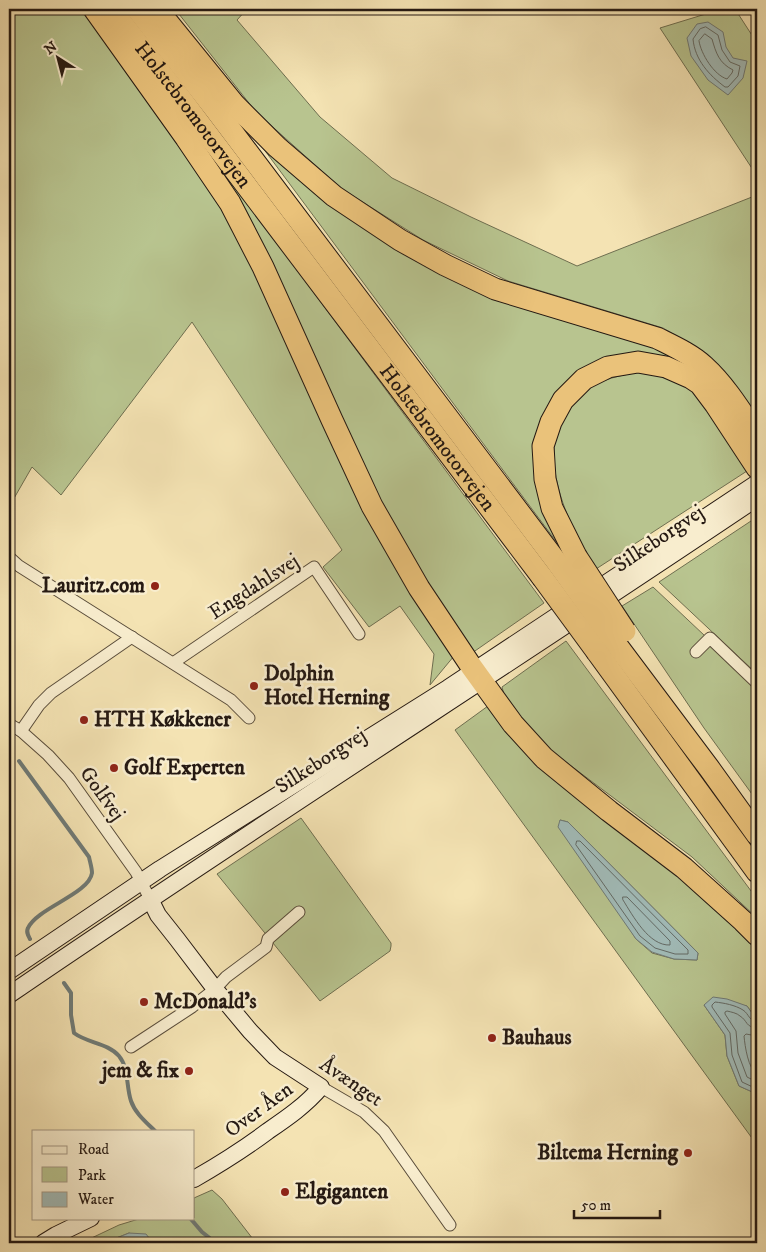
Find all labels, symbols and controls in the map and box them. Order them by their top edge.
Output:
north arrow [32,32,82,82]
text: N [41,37,61,59]
street label: Holstebromotorvejen [129,37,257,194]
street label: Holstebromotorvejen [373,359,501,517]
street label: Silkeborgvej [609,499,709,579]
street label: Engdahlsvej [204,548,304,626]
place label: Lauritz.com [42,573,145,599]
marker: Lauritz.com [149,580,161,592]
place label: Dolphin Hotel Herning [264,661,390,711]
marker: Dolphin Hotel Herning [248,680,260,692]
place label: HTH Køkkener [94,707,232,733]
marker: HTH Køkkener [78,714,90,726]
street label: Silkeborgvej [271,722,371,800]
place label: Golf Experten [124,755,246,781]
street label: Golfvej [74,762,130,826]
marker: Golf Experten [108,762,120,774]
place label: McDonald's [154,989,257,1015]
marker: McDonald's [138,996,150,1008]
place label: Bauhaus [502,1025,571,1051]
marker: Bauhaus [486,1032,498,1044]
street label: Åvænget [314,1050,389,1113]
place label: jem & fix [98,1058,180,1085]
marker: jem & fix [183,1065,195,1077]
street label: Over Åen [219,1075,298,1143]
legend [32,1130,195,1220]
text: Road [78,1140,110,1159]
place label: Biltema Herning [537,1140,679,1166]
marker: Biltema Herning [682,1147,694,1159]
text: Park [78,1166,107,1185]
place label: Elgiganten [295,1179,389,1205]
marker: Elgiganten [279,1186,291,1198]
scale bar [574,1187,660,1219]
text: Water [77,1190,114,1209]
text: 50 m [581,1196,611,1215]

